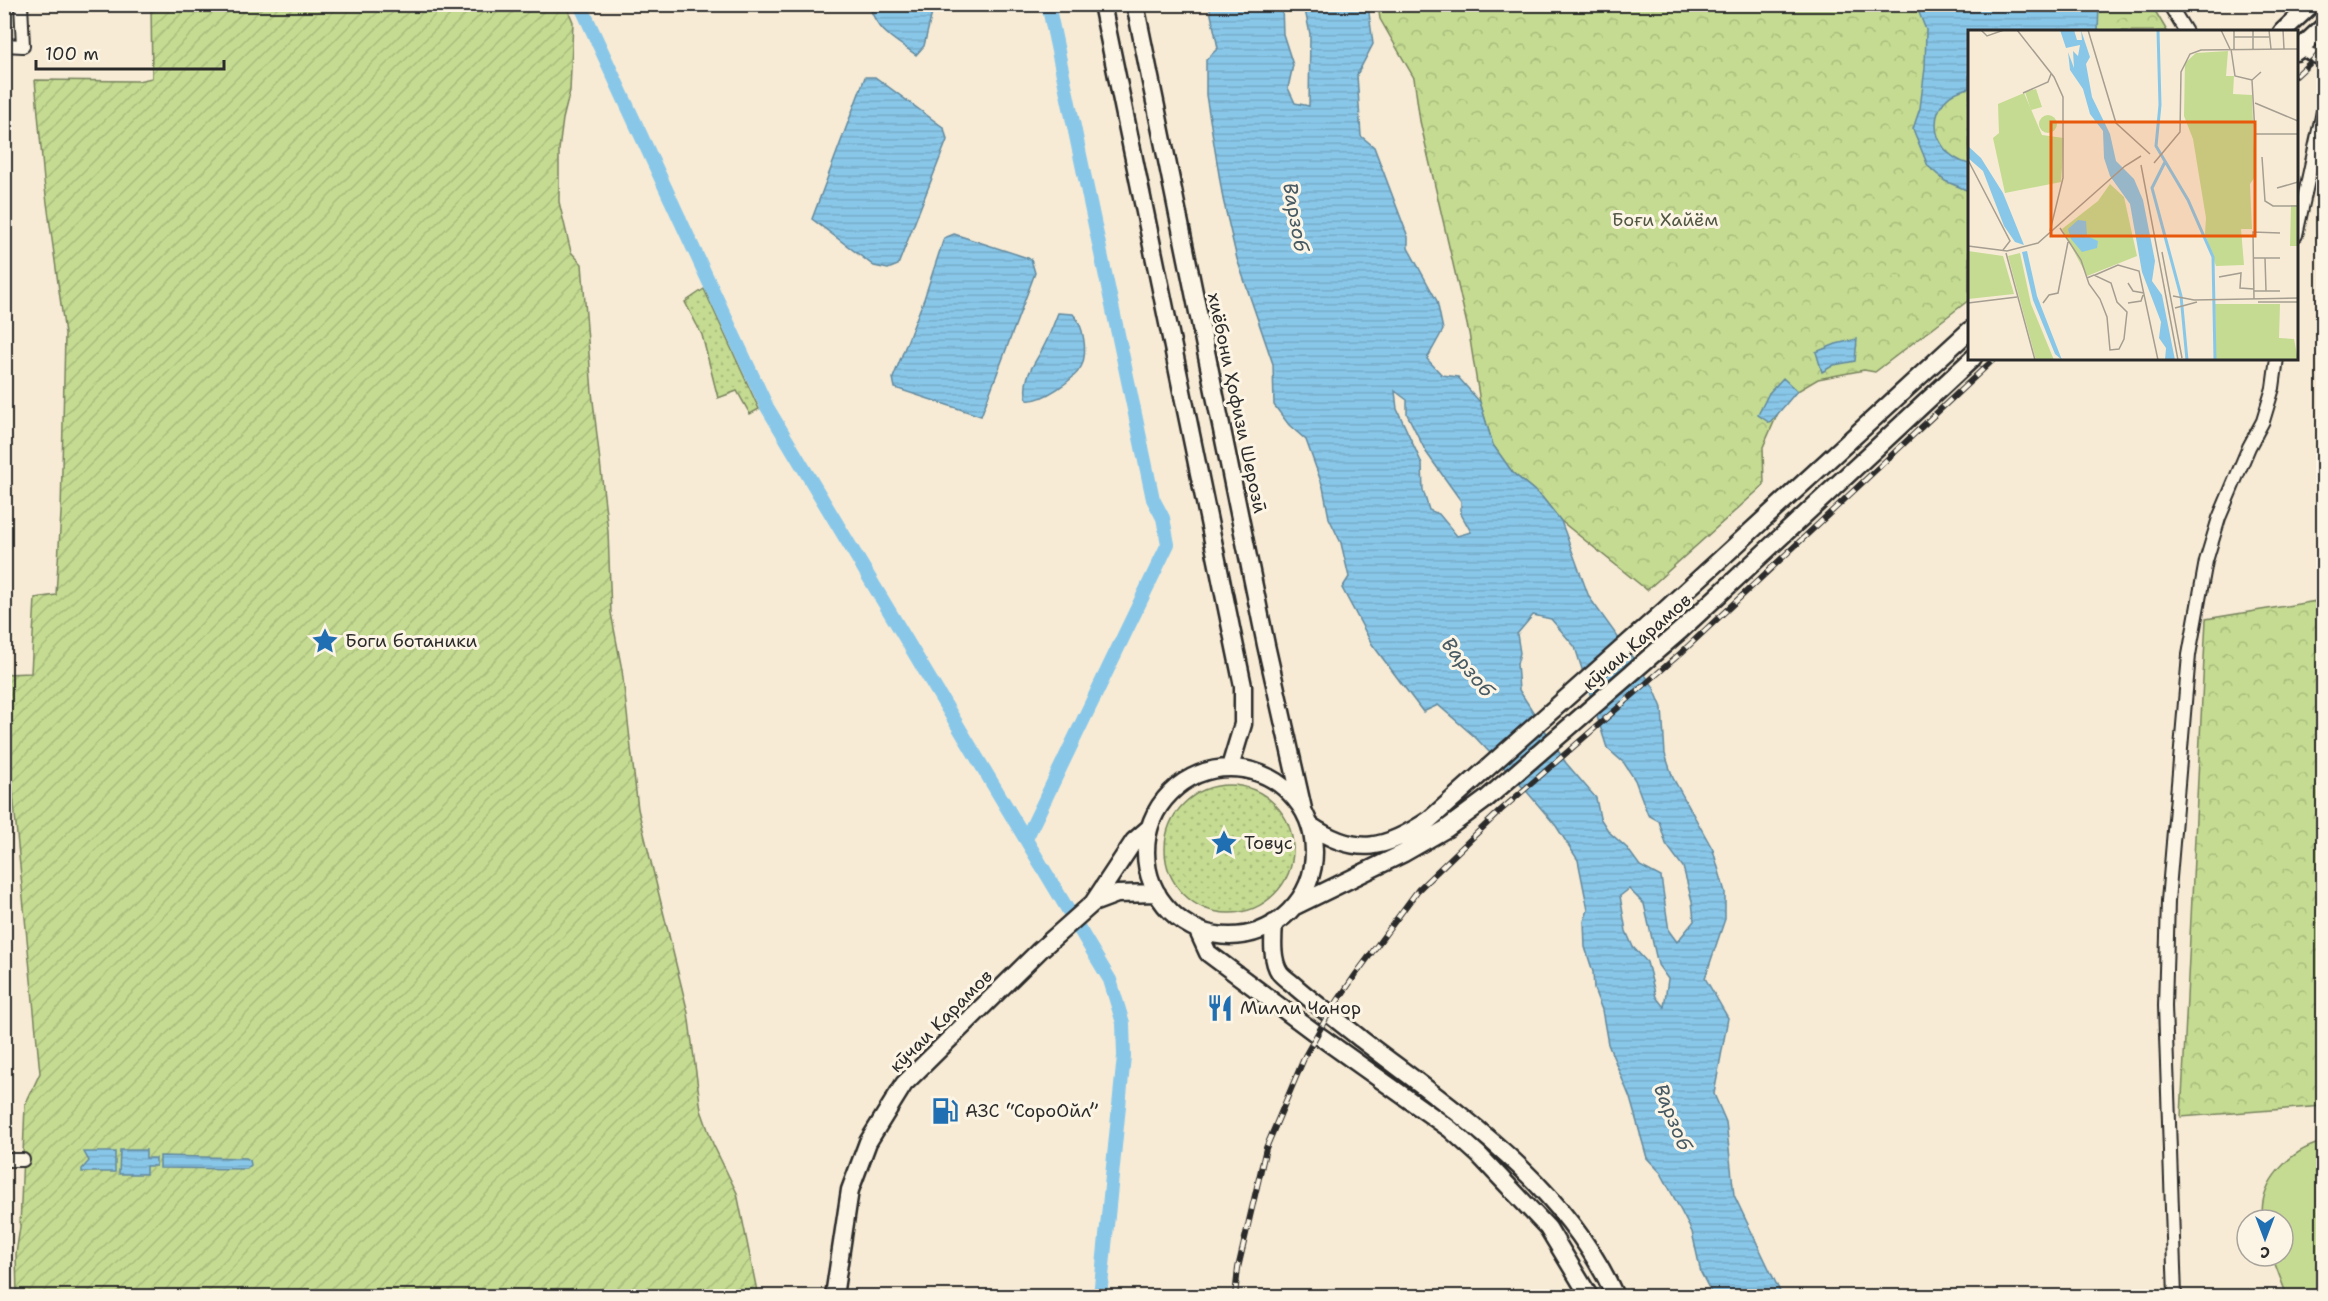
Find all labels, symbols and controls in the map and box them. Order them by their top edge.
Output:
inset map [1968,30,2298,360]
scale bar [36,33,224,71]
text: 100 m [45,42,99,66]
water label: Варзоб [1277,180,1315,255]
park label: Боғи Хайём [1612,208,1718,232]
street label: хиёбони Ҳофизи Шерозӣ [1202,291,1272,516]
street label: кӯчаи Карамов [1578,588,1696,696]
place icon: Боги ботаники [310,626,340,656]
place label: Боги ботаники [345,629,477,653]
water label: Варзоб [1436,632,1501,704]
place icon: Товус [1209,828,1239,858]
place label: Товус [1244,831,1293,855]
street label: кӯчаи Карамов [884,964,998,1078]
restaurant icon: Милли Чанор [1205,993,1235,1023]
place label: Милли Чанор [1240,996,1361,1020]
water label: Варзоб [1648,1080,1699,1156]
fuel station icon: АЗС “СороОйл” [930,1096,960,1126]
place label: АЗС “СороОйл” [965,1099,1098,1123]
north arrow [2235,1208,2295,1268]
text: С [2260,1242,2270,1263]

